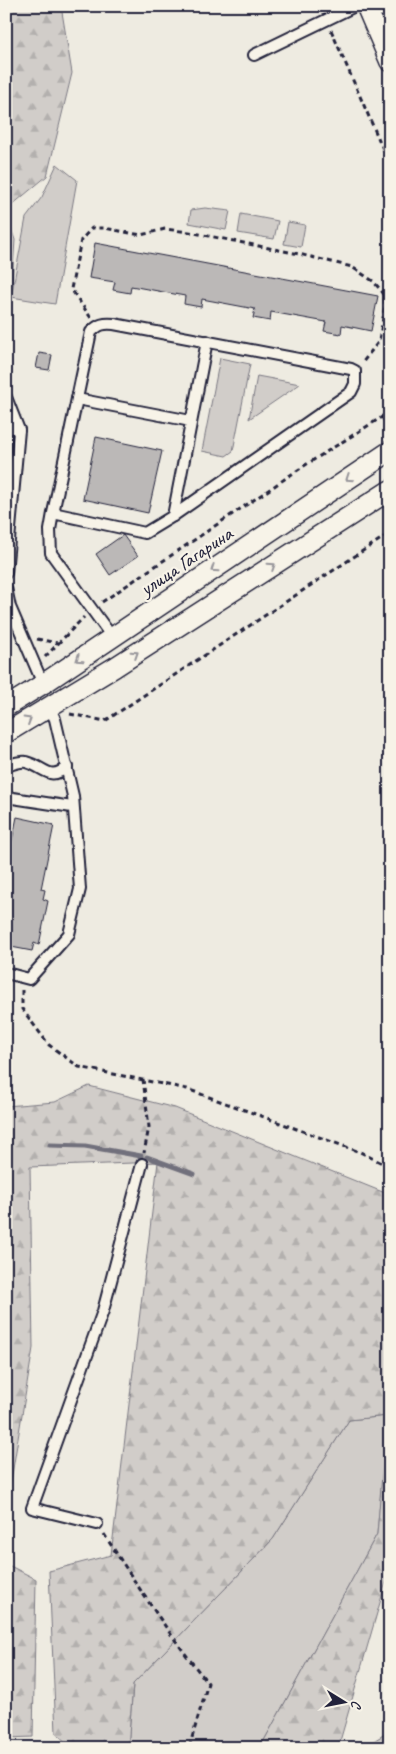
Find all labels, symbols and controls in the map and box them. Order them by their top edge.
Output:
one-way arrow [346,472,355,481]
street label: улица Гагарина [133,519,239,603]
one-way arrow [211,563,220,572]
one-way arrow [266,563,276,572]
one-way arrow [130,651,139,660]
one-way arrow [76,653,85,663]
one-way arrow [22,716,31,726]
north arrow [318,1676,368,1726]
text: С [347,1699,365,1711]

